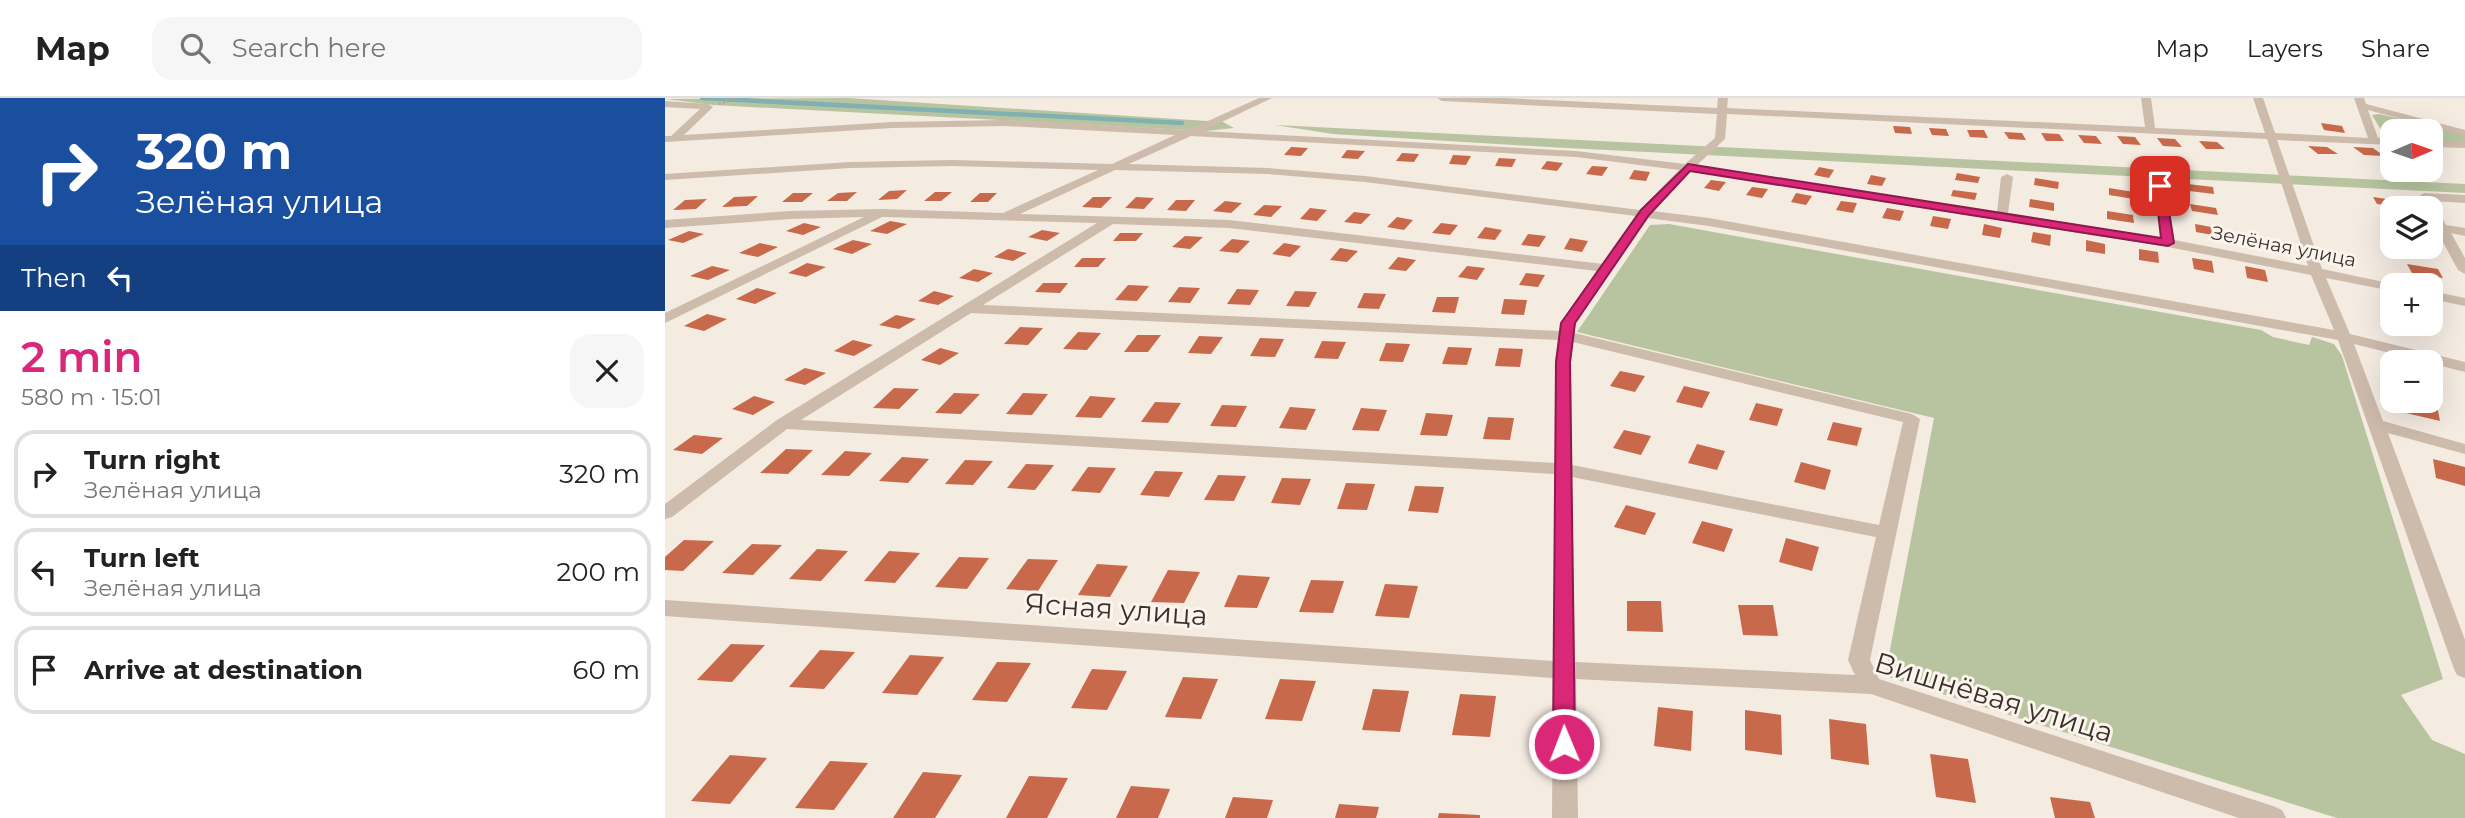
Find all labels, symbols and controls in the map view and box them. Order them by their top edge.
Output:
search box [152,17,642,80]
text: Map [35,28,110,68]
icon: search [176,29,214,67]
text: Search here [232,32,386,64]
text: Map [2155,34,2209,63]
text: Layers [2247,34,2323,63]
text: Share [2361,34,2430,63]
north arrow [2380,119,2443,182]
map controls [2380,119,2443,413]
text: 320 m [136,122,292,181]
icon: right [21,126,112,217]
pin [2130,156,2190,216]
icon: arrive [2141,167,2179,205]
text: Зелёная улица [136,182,383,221]
button: layers [2380,196,2443,259]
street label: Зелёная улица [2210,221,2358,272]
icon: left [101,259,139,297]
text: Then [21,262,87,294]
button: + [2380,273,2443,336]
text: 2 min [21,331,142,383]
button: close [570,334,644,408]
button: − [2380,350,2443,413]
text: 580 m · 15:01 [21,383,162,411]
text: Turn right [84,444,220,476]
icon: right [25,455,63,493]
text: 320 m [559,458,640,490]
text: Зелёная улица [84,476,262,504]
text: Turn left [84,542,200,574]
icon: left [25,553,63,591]
text: 200 m [556,556,640,588]
text: Зелёная улица [84,574,262,602]
street label: Ясная улица [1023,586,1209,632]
street label: Вишнёвая улица [1871,645,2117,749]
icon: arrive [25,651,63,689]
text: Arrive at destination [84,654,363,686]
text: 60 m [573,654,640,686]
position arrow [1527,707,1601,781]

